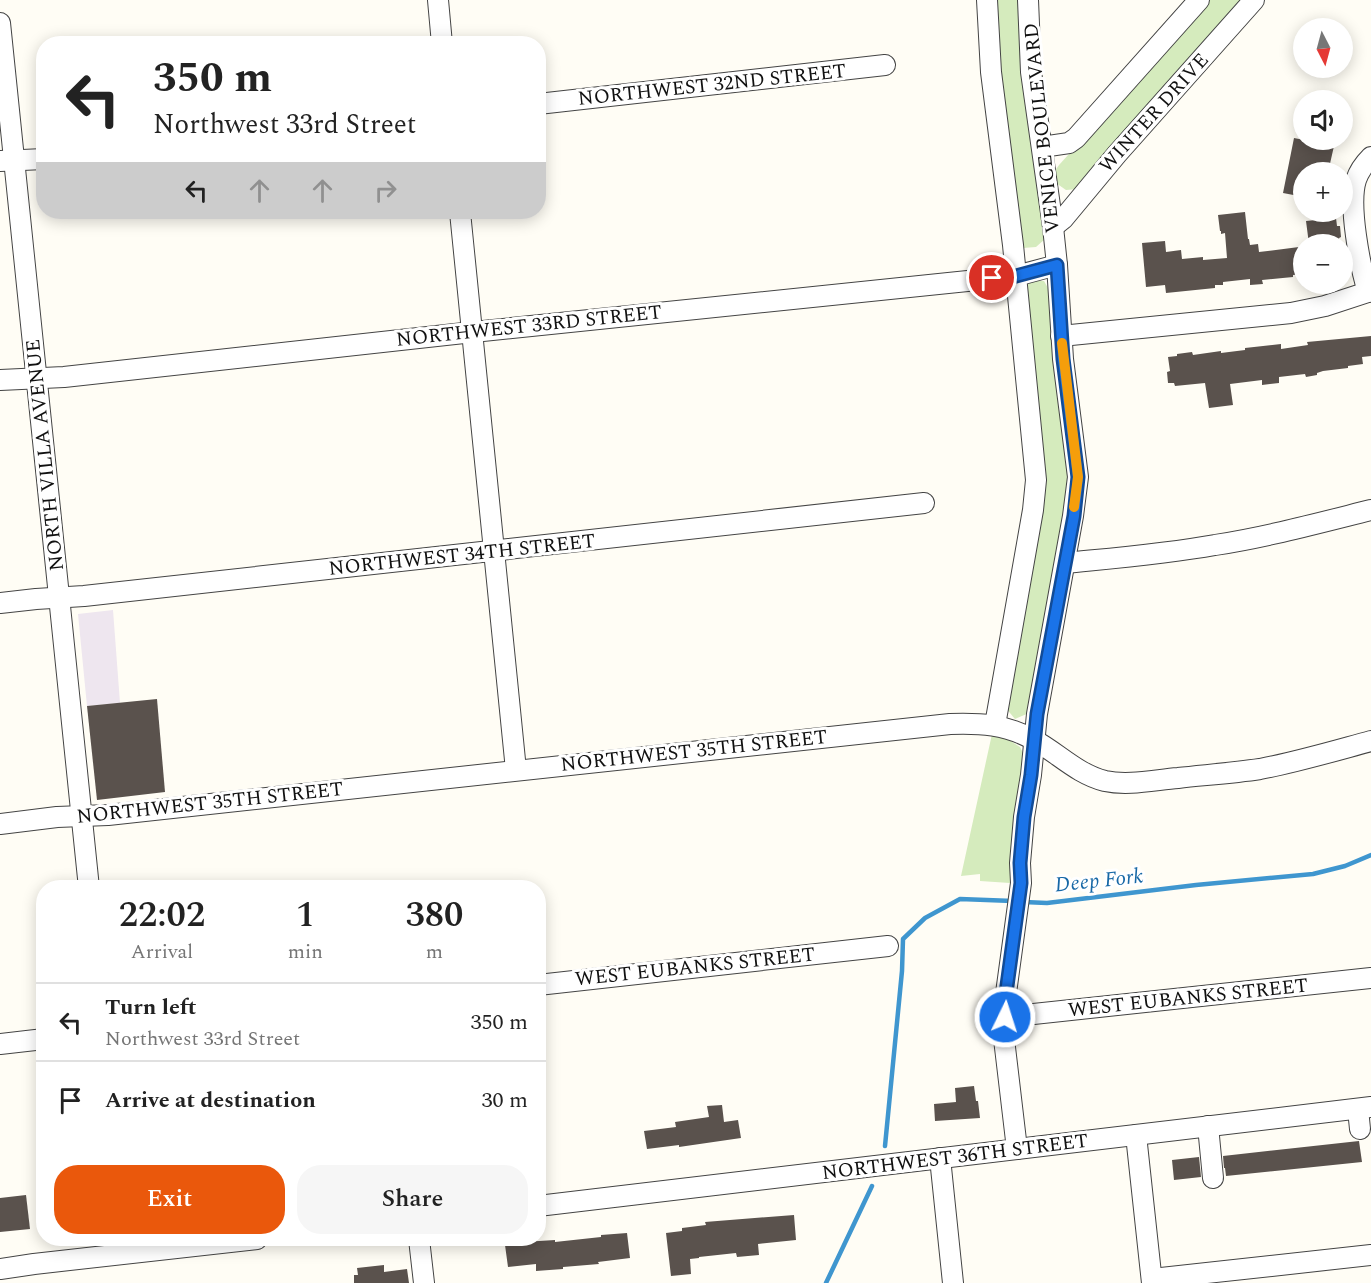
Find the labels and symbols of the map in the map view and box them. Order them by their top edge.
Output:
north arrow [1293,18,1353,78]
street label: VENICE BOULEVARD [1016,21,1068,235]
street label: WINTER DRIVE [1092,46,1216,180]
street label: NORTHWEST 32ND STREET [576,56,848,114]
pin [966,252,1017,303]
street label: NORTHWEST 33RD STREET [395,297,663,355]
street label: NORTH VILLA AVENUE [18,338,72,572]
street label: NORTHWEST 34TH STREET [327,526,597,584]
street label: NORTHWEST 35TH STREET [559,722,829,780]
street label: NORTHWEST 35TH STREET [75,774,345,832]
water label: Deep Fork [1053,860,1145,902]
street label: WEST EUBANKS STREET [573,939,817,995]
street label: WEST EUBANKS STREET [1066,970,1310,1026]
position arrow [973,985,1037,1049]
street label: NORTHWEST 36TH STREET [820,1126,1090,1188]

